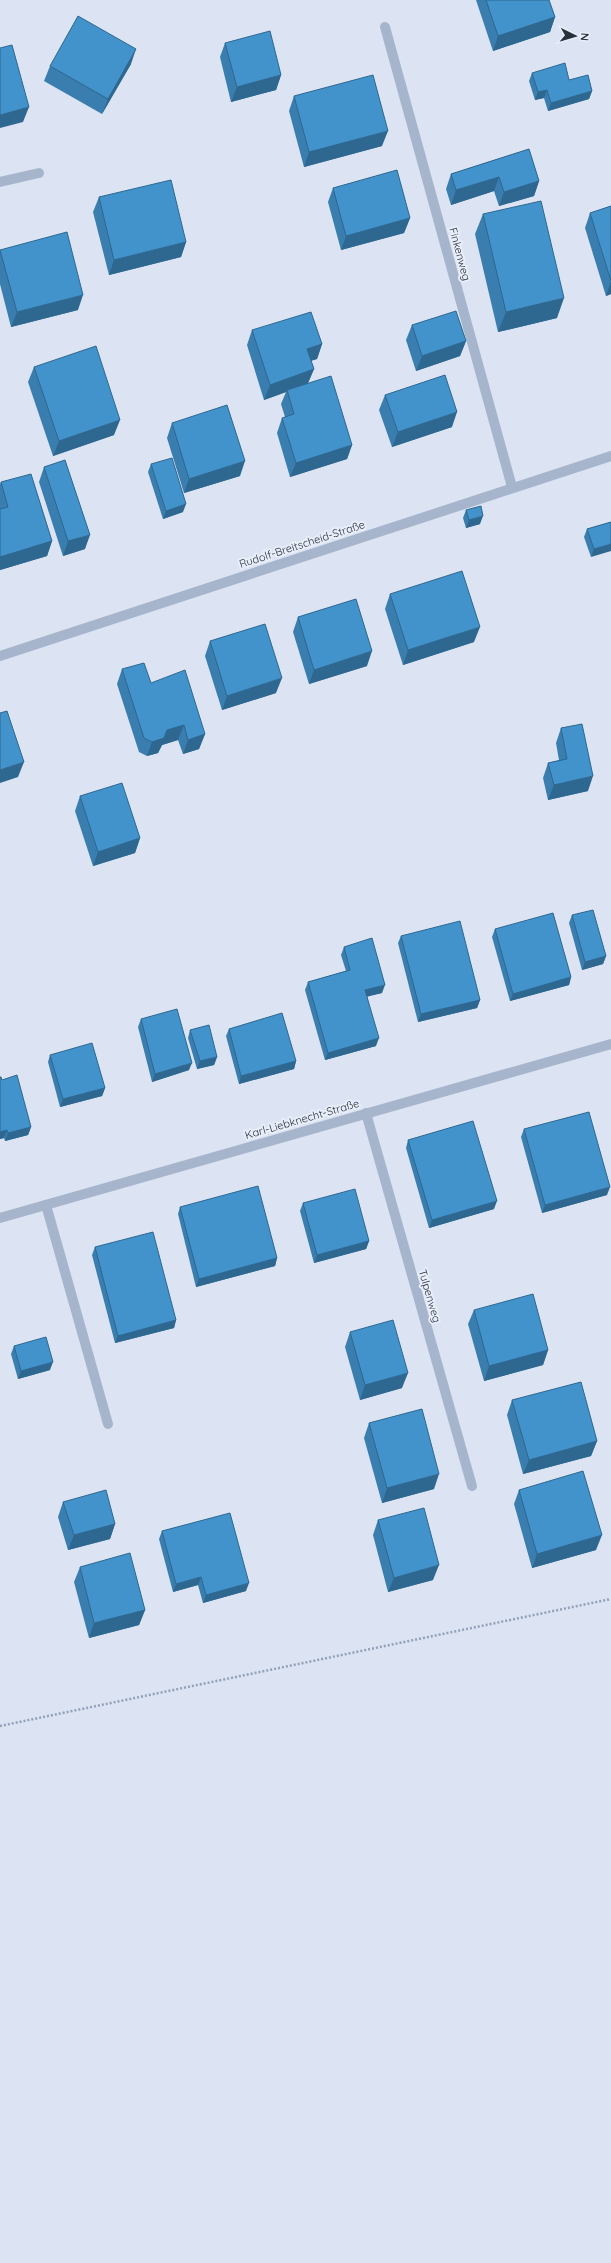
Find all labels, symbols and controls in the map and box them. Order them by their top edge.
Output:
north arrow [555,16,595,56]
text: N [578,32,592,42]
street label: Finkenweg [446,226,474,282]
street label: Rudolf-Breitscheid-Straße [237,517,367,571]
street label: Karl-Liebknecht-Straße [243,1096,361,1142]
street label: Tulpenweg [416,1268,444,1324]

